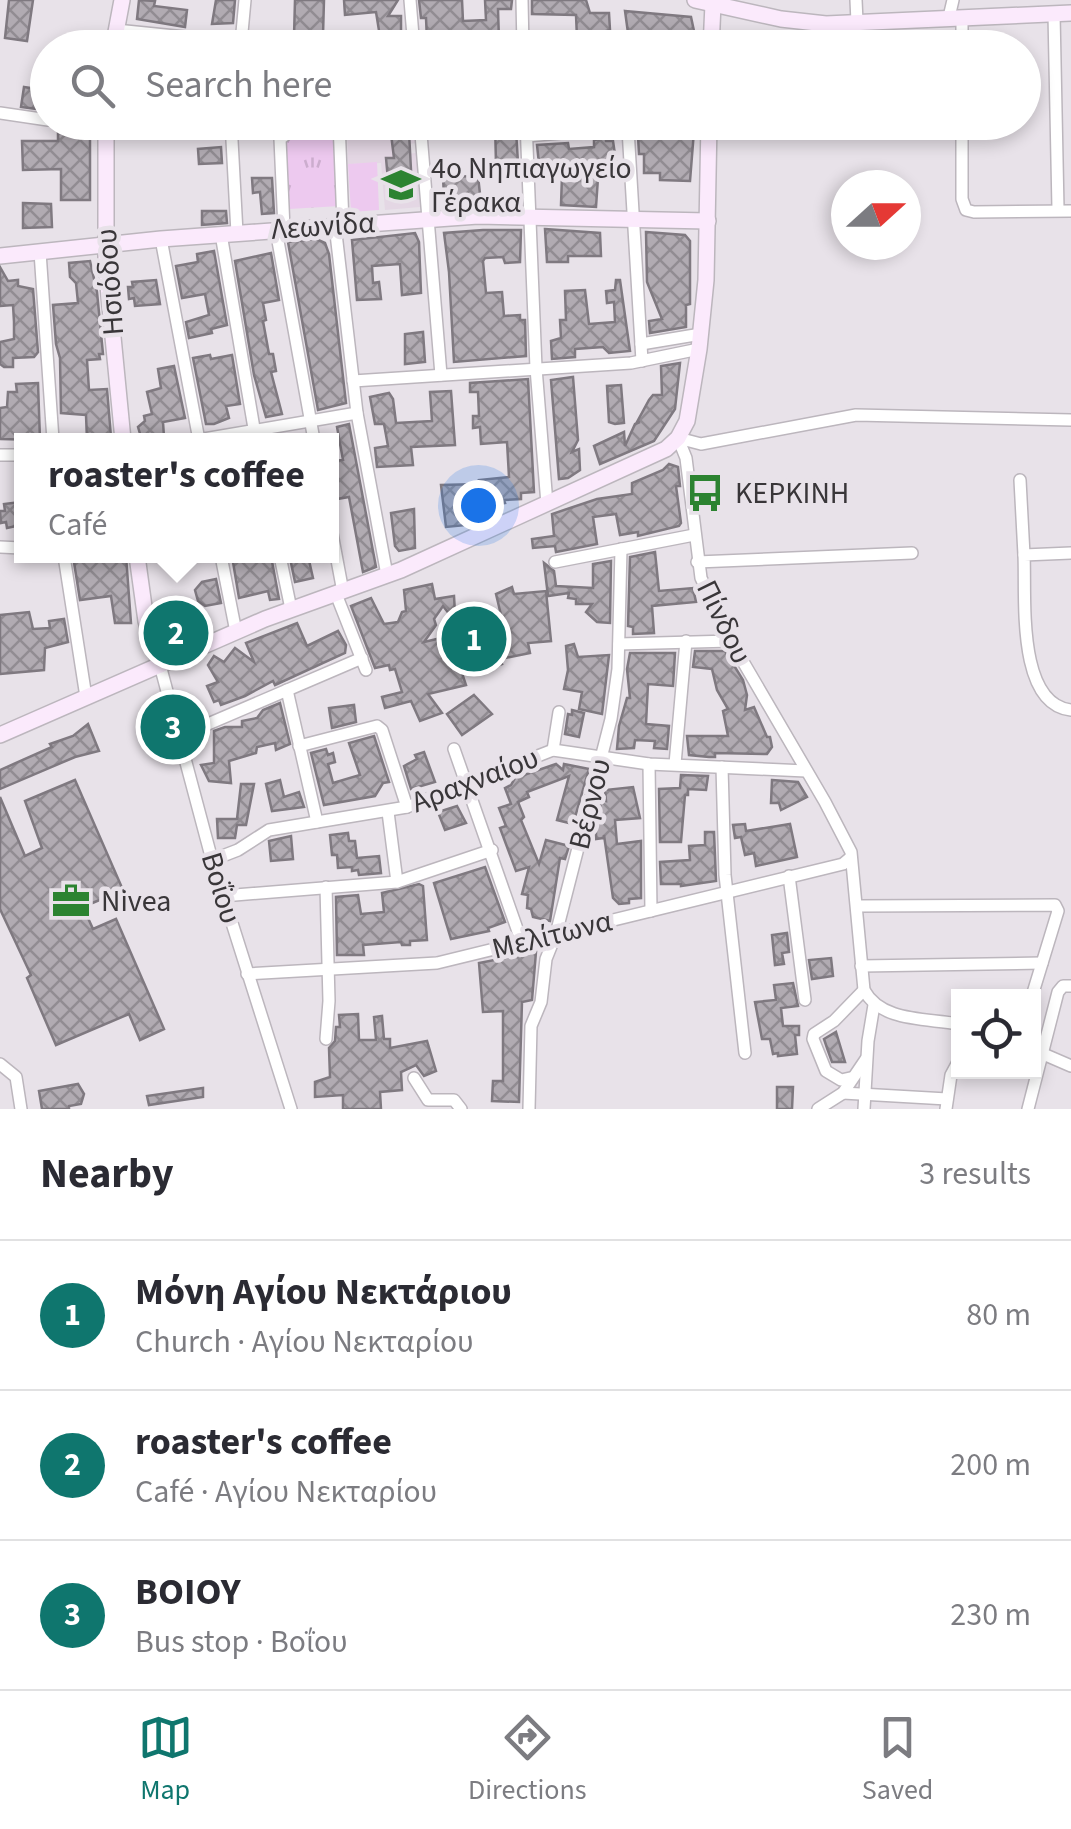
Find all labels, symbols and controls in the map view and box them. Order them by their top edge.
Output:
search box [30,30,1041,140]
icon: search [65,58,120,113]
text: Search here [145,58,332,112]
place label: 4ο Νηπιαγωγείο Γέρακα [431,147,632,224]
school or university icon: 4ο Νηπιαγωγείο Γέρακα [380,164,422,206]
north arrow [831,170,921,260]
street label: Λεωνίδα [270,201,376,251]
street label: Ησιόδου [85,227,135,337]
popup [14,433,339,563]
text: roaster's coffee [48,448,305,502]
bus stop icon: ΚΕΡΚΙΝΗ [684,472,726,514]
place label: ΚΕΡΚΙΝΗ [735,472,849,515]
your location [453,480,504,531]
text: Café [48,502,107,548]
street label: Πίνδου [685,573,763,671]
pin: 2 [144,596,208,670]
pin: 1 [442,602,506,676]
pin: 3 [140,690,206,764]
street label: Αραχναίου [405,736,545,824]
street label: Βέρνου [558,754,622,854]
street label: Βοΐου [190,847,252,929]
office icon: Nivea [50,880,92,922]
place label: Nivea [101,880,171,923]
street label: Μελίτωνα [488,899,617,971]
map controls [951,989,1041,1079]
button: locate [951,989,1041,1079]
text: Nearby [40,1144,174,1204]
text: 3 results [919,1151,1031,1197]
text: Μόνη Αγίου Νεκτάριου [135,1265,512,1319]
text: 1 [64,1292,81,1338]
text: 80 m [966,1292,1031,1338]
text: Church · Αγίου Νεκταρίου [135,1319,474,1365]
text: roaster's coffee [135,1415,392,1469]
text: 2 [64,1442,81,1488]
text: 200 m [950,1442,1031,1488]
text: Café · Αγίου Νεκταρίου [135,1469,437,1515]
text: ΒΟΙΟΥ [135,1565,241,1619]
text: 3 [64,1592,81,1638]
text: 230 m [950,1592,1031,1638]
text: Bus stop · Βοΐου [135,1619,348,1665]
tab: Map [138,1710,193,1810]
tab: Directions [468,1710,587,1810]
tab: Saved [862,1710,933,1810]

